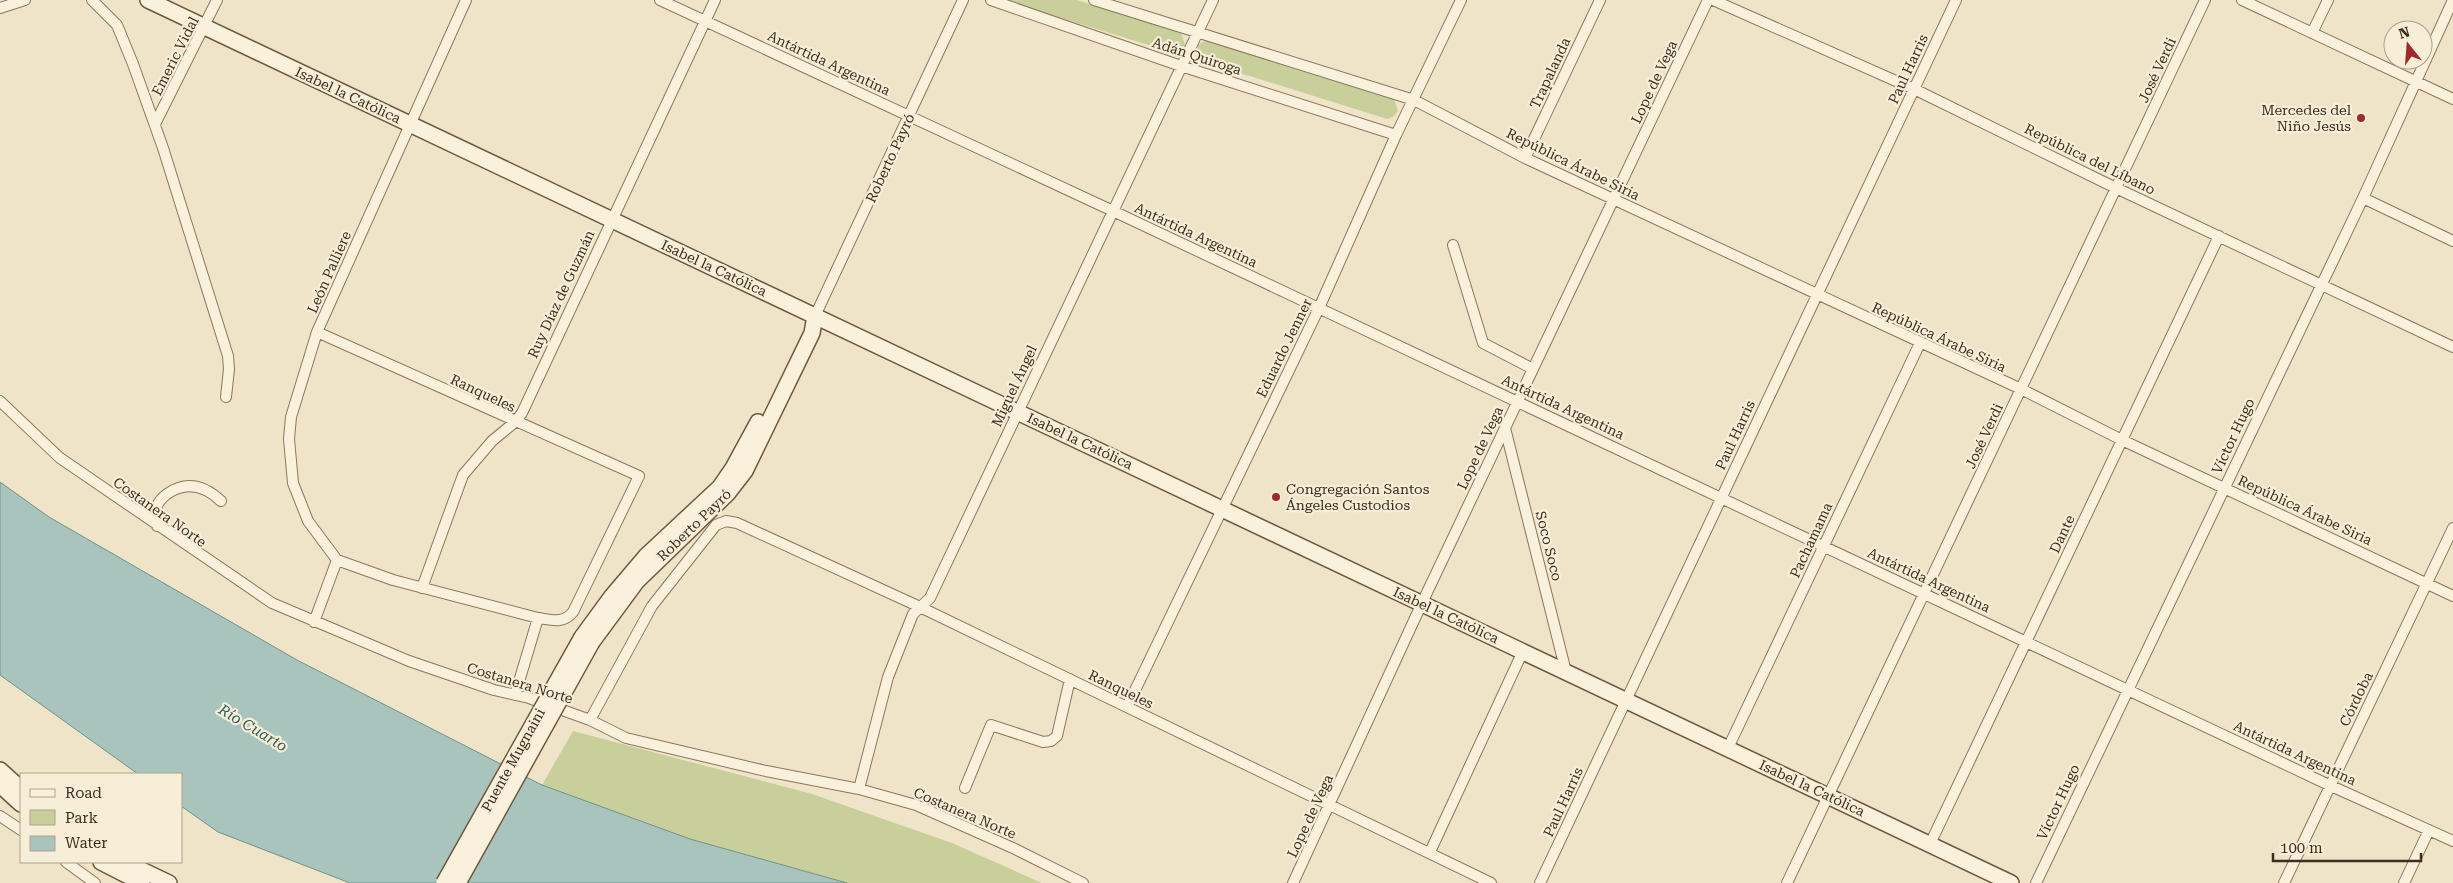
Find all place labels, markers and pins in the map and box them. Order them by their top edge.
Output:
place label: Mercedes del Niño Jesús [2261,102,2352,134]
marker: Mercedes del Niño Jesús [2355,112,2367,124]
place label: Congregación Santos Ángeles Custodios [1286,481,1430,513]
marker: Congregación Santos Ángeles Custodios [1270,491,1282,503]

